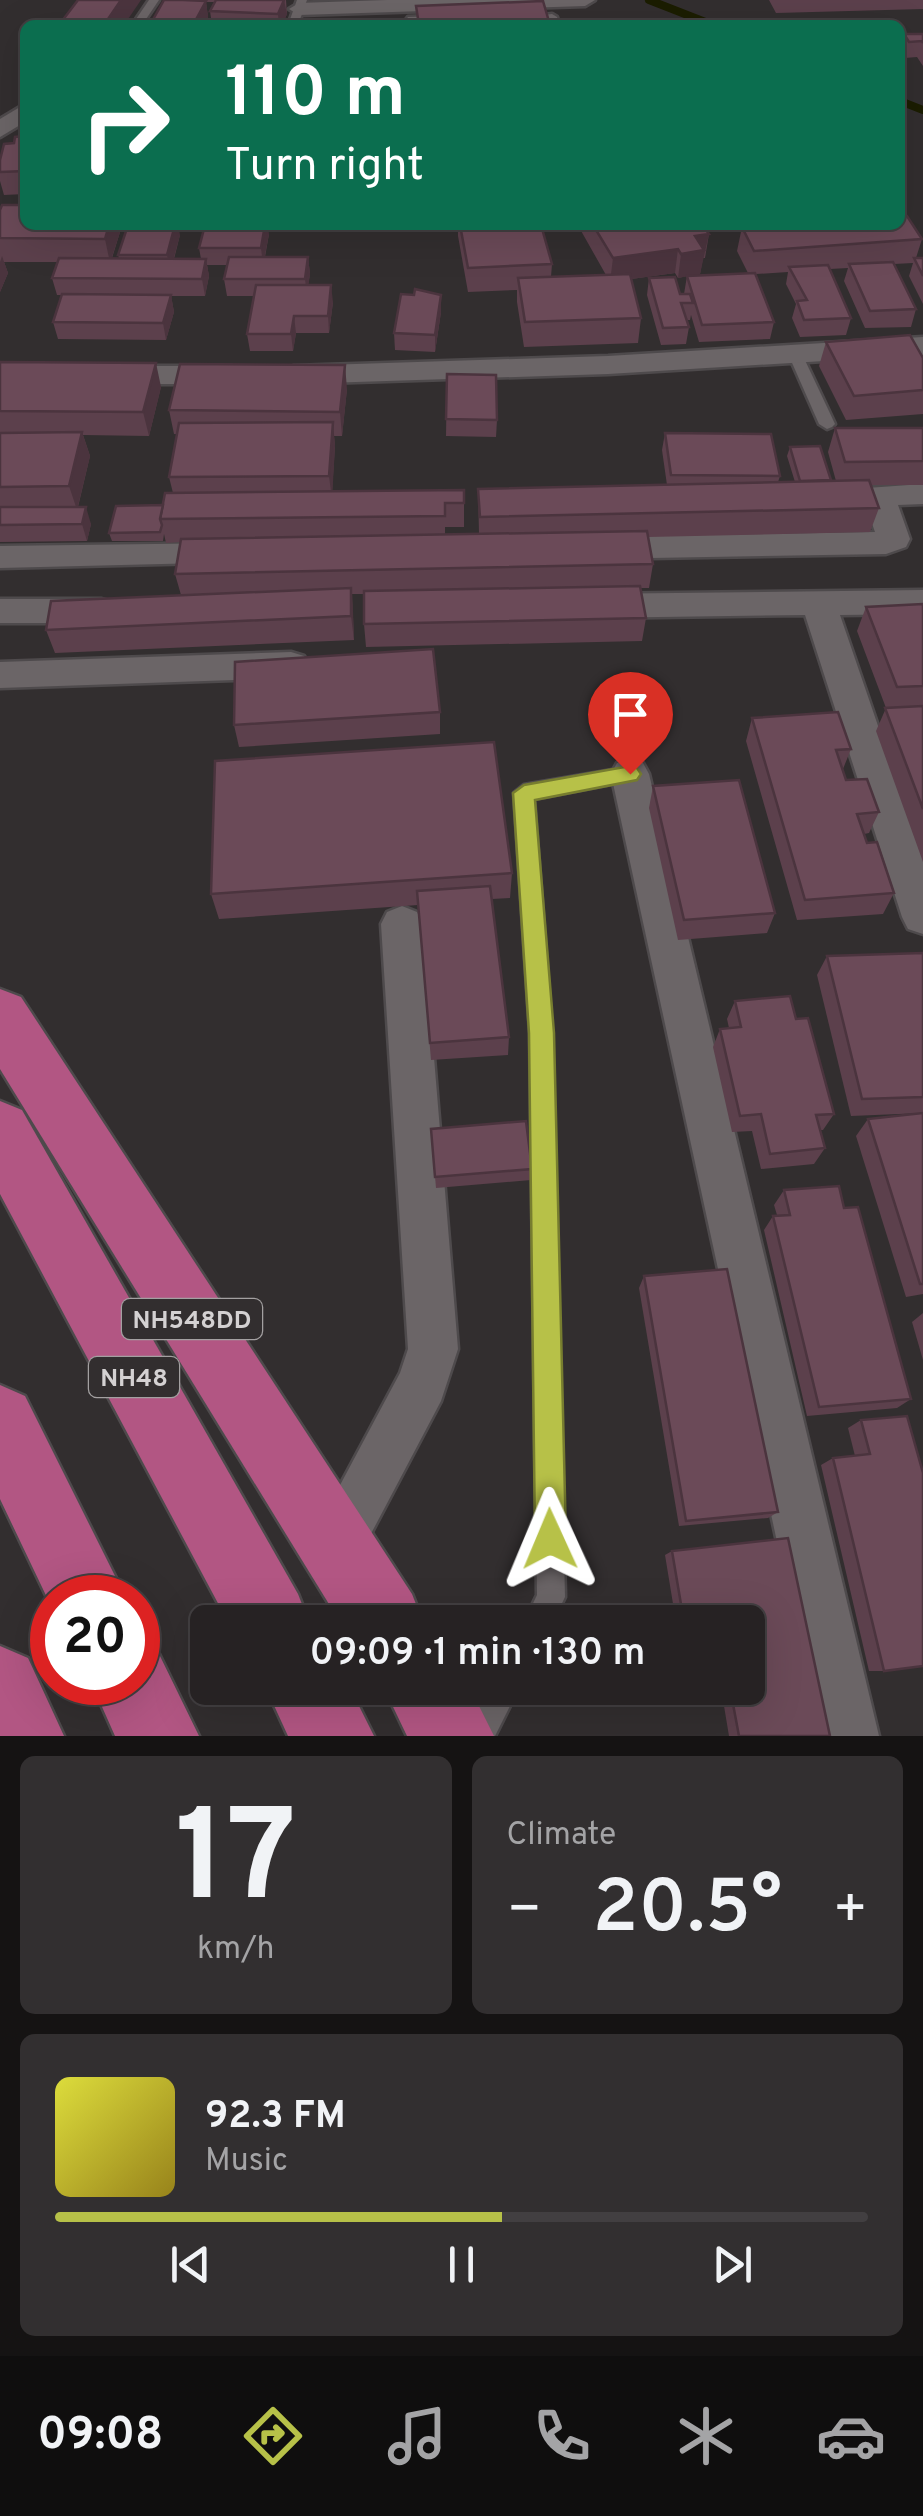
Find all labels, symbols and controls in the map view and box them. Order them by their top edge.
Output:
text: 110 m [225,52,406,141]
icon: right [60,60,190,190]
text: Turn right [225,139,424,196]
pin [588,672,673,775]
icon: arrive [603,687,658,742]
road number: NH548DD [122,1299,262,1339]
road number: NH48 [89,1357,179,1397]
position arrow [498,1487,602,1591]
speed limit sign: 20 [30,1575,160,1705]
text: 09:09 · 1 min · 130 m [310,1630,645,1679]
text: 17 [175,1782,296,1947]
text: Climate [507,1816,616,1856]
text: 20.5° [592,1864,782,1959]
text: − [507,1877,542,1947]
text: + [833,1877,868,1947]
text: km/h [197,1930,275,1970]
text: 92.3 FM [205,2093,346,2142]
text: Music [205,2142,288,2182]
icon: previous [163,2237,218,2292]
icon: pause [434,2237,489,2292]
icon: next [705,2237,760,2292]
icon: directions [238,2401,308,2471]
icon: music [382,2401,452,2471]
icon: phone [527,2401,597,2471]
icon: climate [671,2401,741,2471]
icon: car [816,2401,886,2471]
text: 09:08 [37,2408,163,2465]

